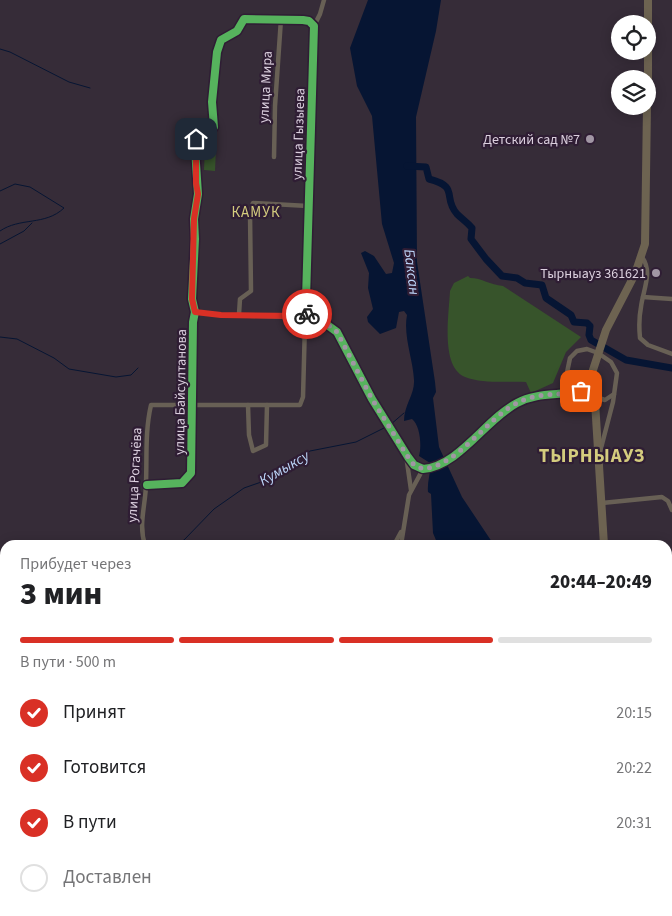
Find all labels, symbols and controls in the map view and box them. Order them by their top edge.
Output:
map controls [611,15,656,115]
button: locate [611,15,656,60]
street label: улица Мира [254,50,278,124]
button: layers [611,70,656,115]
street label: улица Гызыева [287,88,311,180]
pin [175,118,217,160]
icon: home [182,125,210,153]
place label: Детский сад №7 [483,130,580,150]
marker: Детский сад №7 [584,133,596,145]
district label: КАМУК [231,202,281,223]
water label: Баксан [398,248,425,296]
place label: Тырныауз 361621 [540,264,646,284]
marker: Тырныауз 361621 [650,267,662,279]
courier [282,289,332,339]
icon: bike [293,300,321,328]
street label: улица Байсултанова [170,329,192,455]
pin [560,370,602,412]
icon: bag [567,377,595,405]
street label: улица Рогачёва [123,427,147,523]
district label: ТЫРНЫАУЗ [539,443,645,470]
water label: Кумыксу [255,445,314,491]
text: Прибудет через [20,553,131,575]
text: 20:44–20:49 [550,569,652,596]
text: 3 мин [20,571,102,617]
text: В пути · 500 m [20,651,116,673]
icon: check [20,699,48,727]
text: Принят [63,699,126,726]
text: 20:15 [616,702,652,724]
icon: check [20,754,48,782]
text: Готовится [63,754,146,781]
text: 20:22 [616,757,652,779]
icon: check [20,809,48,837]
text: В пути [63,809,117,836]
text: 20:31 [616,812,652,834]
text: Доставлен [63,864,152,891]

